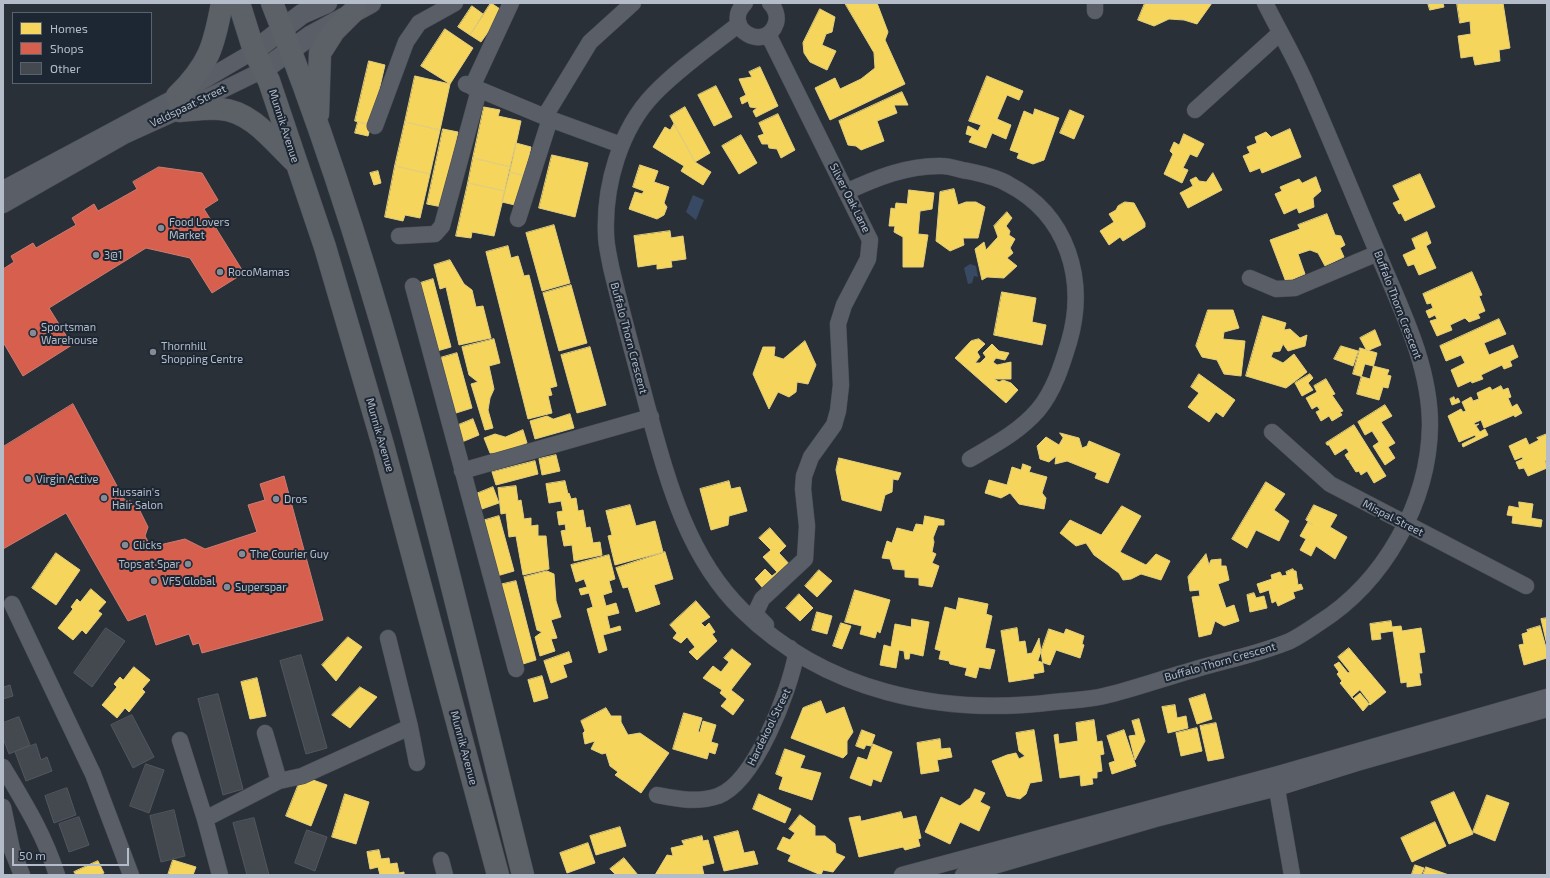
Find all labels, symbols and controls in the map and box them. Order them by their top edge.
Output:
legend [12,12,152,84]
text: Homes [50,21,88,35]
text: Shops [50,41,84,55]
text: Other [50,61,81,75]
street label: Veldspaat Street [148,82,228,130]
street label: Munnik Avenue [266,88,302,164]
street label: Silver Oak Lane [827,161,873,235]
place label: Food Lovers Market [169,215,229,241]
marker: Food Lovers Market [156,223,166,233]
place label: 3@1 [104,248,122,262]
street label: Buffalo Thorn Crescent [1371,249,1425,361]
marker: 3@1 [91,250,101,260]
place label: RocoMamas [228,265,289,279]
marker: RocoMamas [215,267,225,277]
street label: Buffalo Thorn Crescent [608,281,650,395]
place label: Sportsman Warehouse [41,320,98,346]
marker: Sportsman Warehouse [28,328,38,338]
place label: Thornhill Shopping Centre [161,339,243,365]
marker: Thornhill Shopping Centre [148,347,158,357]
street label: Munnik Avenue [363,396,397,474]
place label: Virgin Active [36,472,98,486]
marker: Virgin Active [23,474,33,484]
place label: Hussain's Hair Salon [112,485,163,511]
place label: Dros [284,492,307,506]
marker: Hussain's Hair Salon [99,493,109,503]
marker: Dros [271,494,281,504]
street label: Mispal Street [1360,497,1426,539]
place label: Clicks [133,538,162,552]
marker: Clicks [120,540,130,550]
place label: The Courier Guy [250,547,329,561]
marker: The Courier Guy [237,549,247,559]
place label: Tops at Spar [118,557,180,571]
marker: Tops at Spar [183,559,193,569]
place label: VFS Global [162,574,215,588]
marker: VFS Global [149,576,159,586]
place label: Superspar [235,580,287,594]
marker: Superspar [222,582,232,592]
street label: Buffalo Thorn Crescent [1163,640,1277,684]
street label: Hardekool Street [745,686,793,768]
street label: Munnik Avenue [448,709,480,787]
scale bar [14,840,131,866]
text: 50 m [19,848,46,862]

